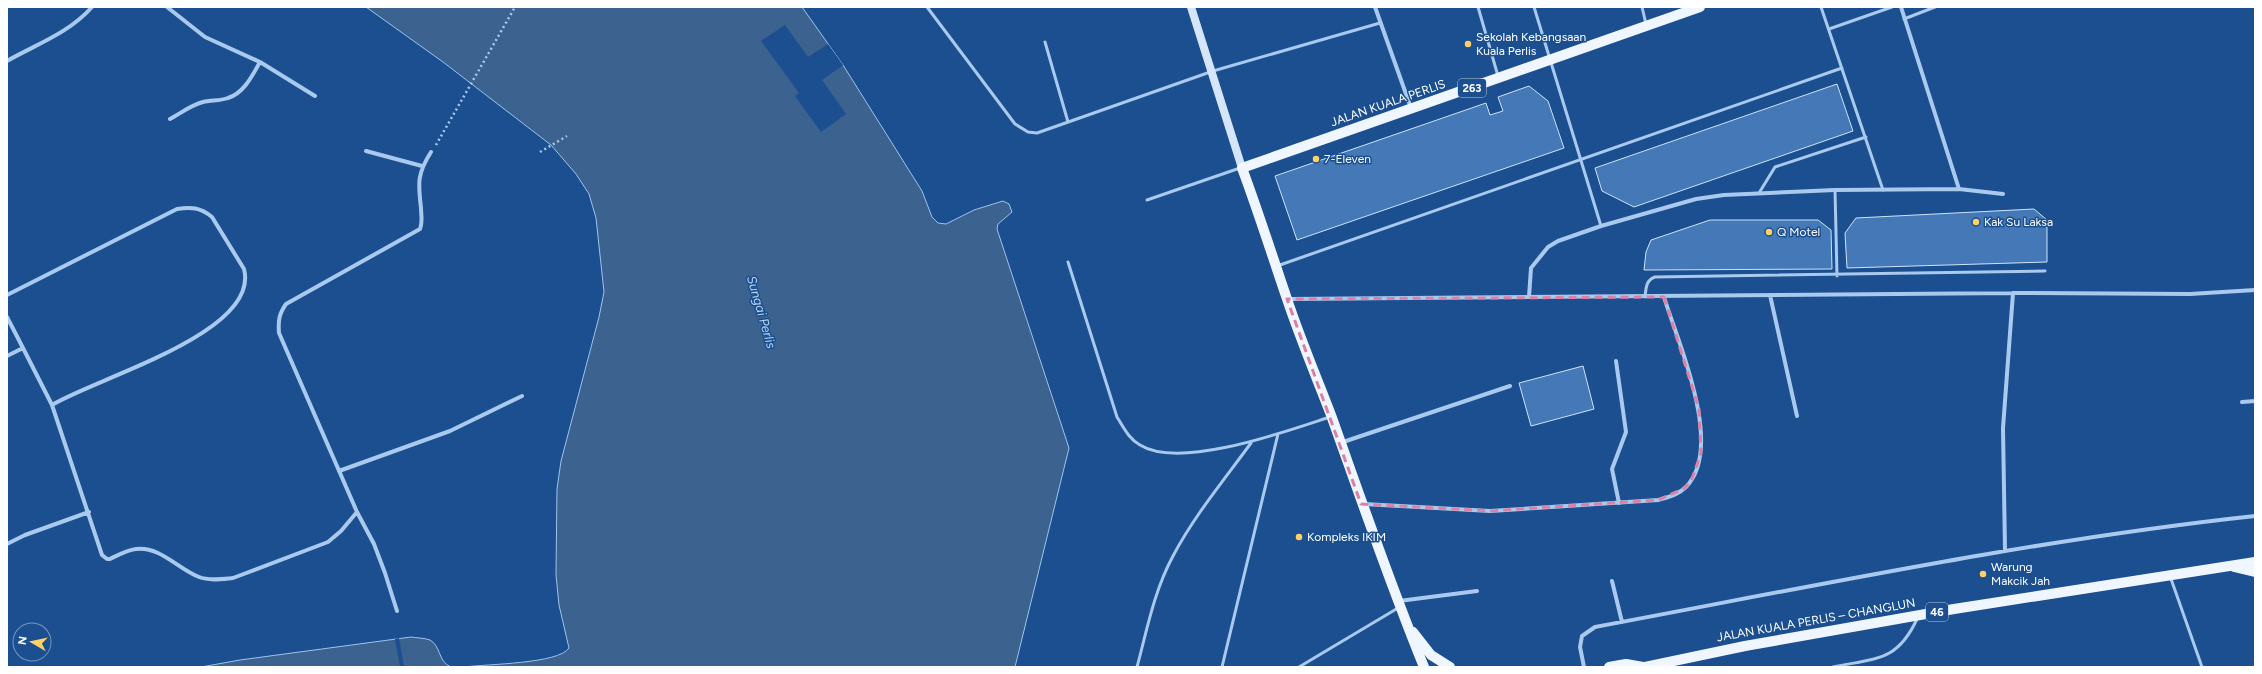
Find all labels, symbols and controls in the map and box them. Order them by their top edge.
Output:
place label: Sekolah Kebangsaan Kuala Perlis [1476,30,1586,58]
marker: Sekolah Kebangsaan Kuala Perlis [1463,39,1473,49]
street label: JALAN KUALA PERLIS [1329,77,1447,129]
road number: 263 [1458,79,1486,97]
place label: 7-Eleven [1324,152,1371,166]
marker: 7-Eleven [1311,154,1321,164]
place label: Kak Su Laksa [1984,215,2053,229]
marker: Kak Su Laksa [1971,217,1981,227]
place label: Q Motel [1777,225,1820,239]
marker: Q Motel [1764,227,1774,237]
water label: Sungai Perlis [744,274,779,350]
place label: Kompleks IKIM [1307,530,1386,544]
marker: Kompleks IKIM [1294,532,1304,542]
place label: Warung Makcik Jah [1991,560,2050,588]
marker: Warung Makcik Jah [1978,569,1988,579]
street label: JALAN KUALA PERLIS – CHANGLUN [1716,596,1916,644]
road number: 46 [1926,603,1948,621]
north arrow [12,622,52,662]
text: N [16,635,30,646]

